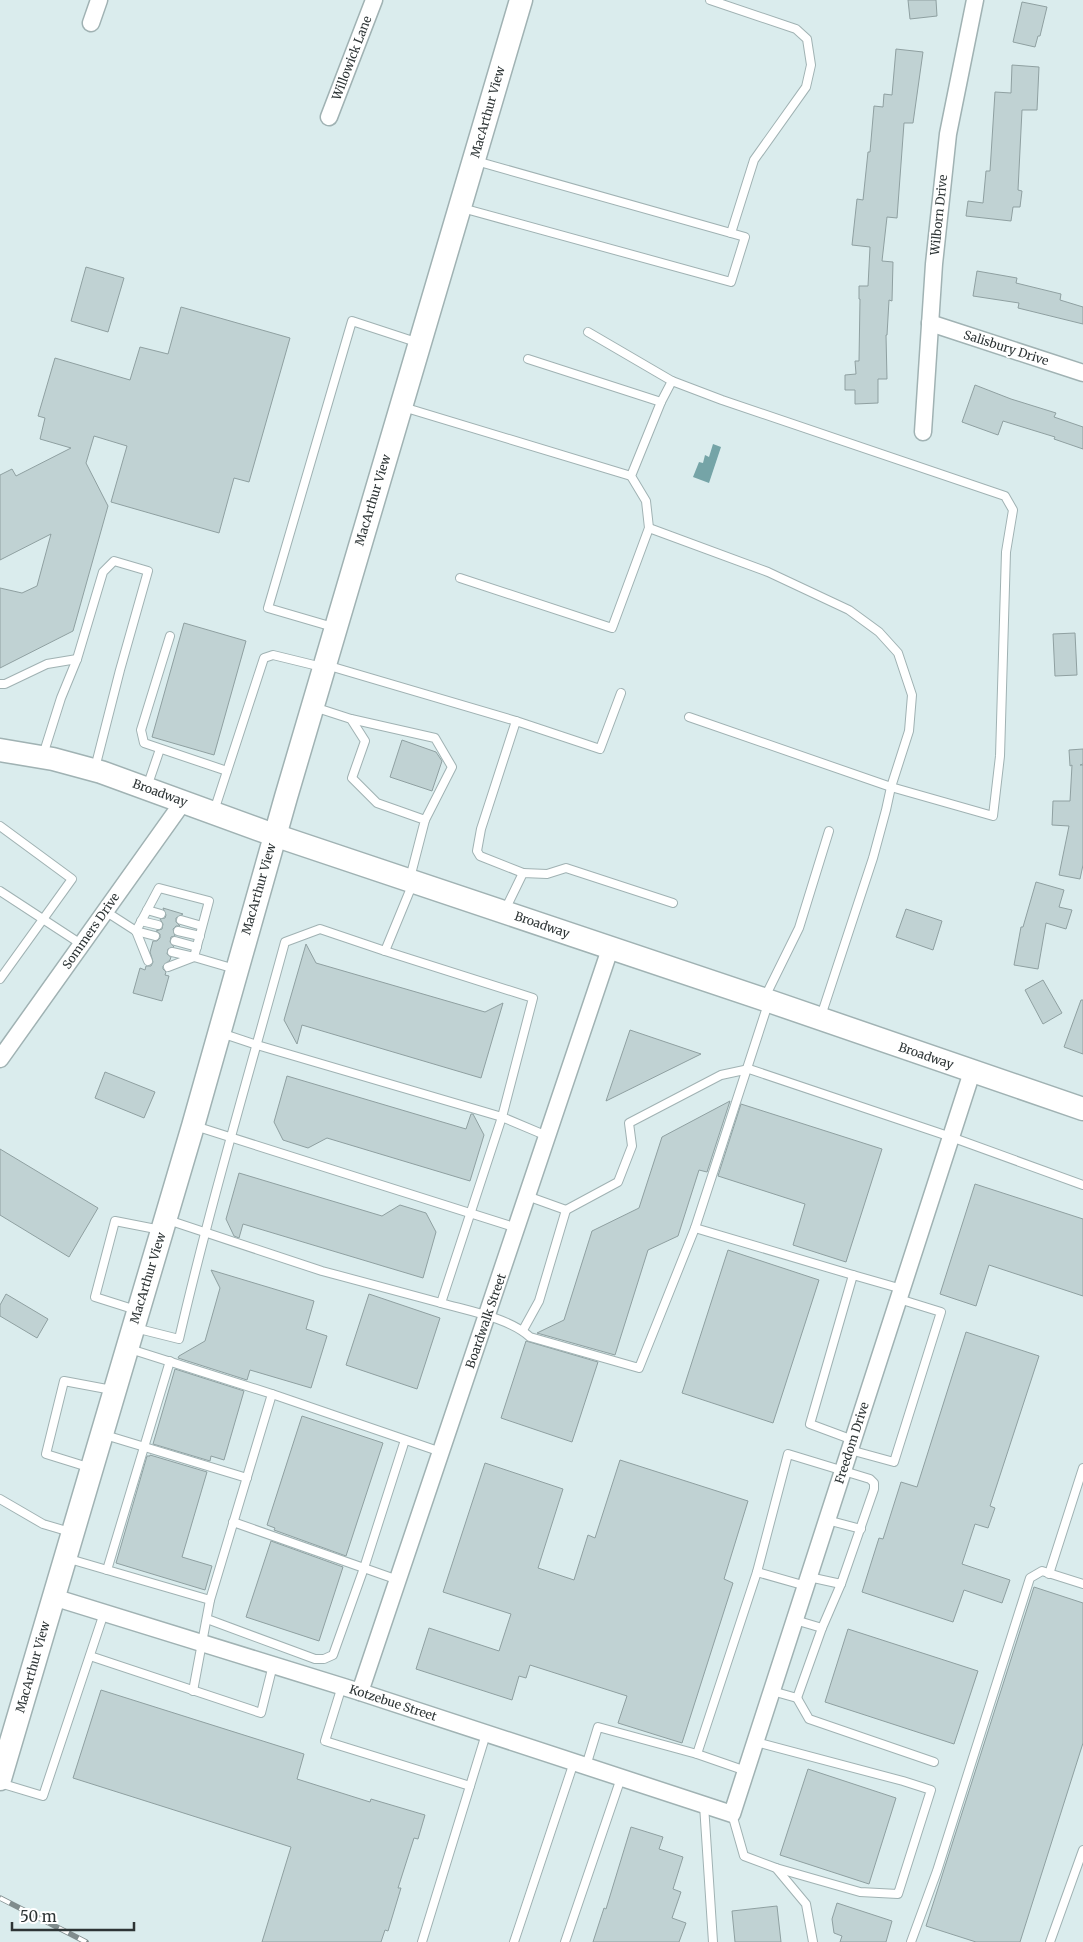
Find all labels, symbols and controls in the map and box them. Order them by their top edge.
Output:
street label: Willowick Lane [328,14,374,103]
street label: MacArthur View [467,63,508,159]
street label: Wilborn Drive [927,174,950,257]
street label: Salisbury Drive [962,327,1051,368]
street label: MacArthur View [352,452,394,547]
street label: Broadway [131,776,190,809]
street label: MacArthur View [238,840,279,936]
street label: Sommers Drive [59,890,122,972]
street label: Broadway [513,908,572,941]
street label: Broadway [897,1039,956,1072]
street label: MacArthur View [127,1230,169,1325]
street label: Boardwalk Street [462,1271,509,1370]
street label: Freedom Drive [831,1400,872,1486]
street label: MacArthur View [12,1618,53,1714]
street label: Kotzebue Street [348,1681,439,1724]
scale bar [12,1900,135,1932]
text: 50 m [20,1907,57,1926]

